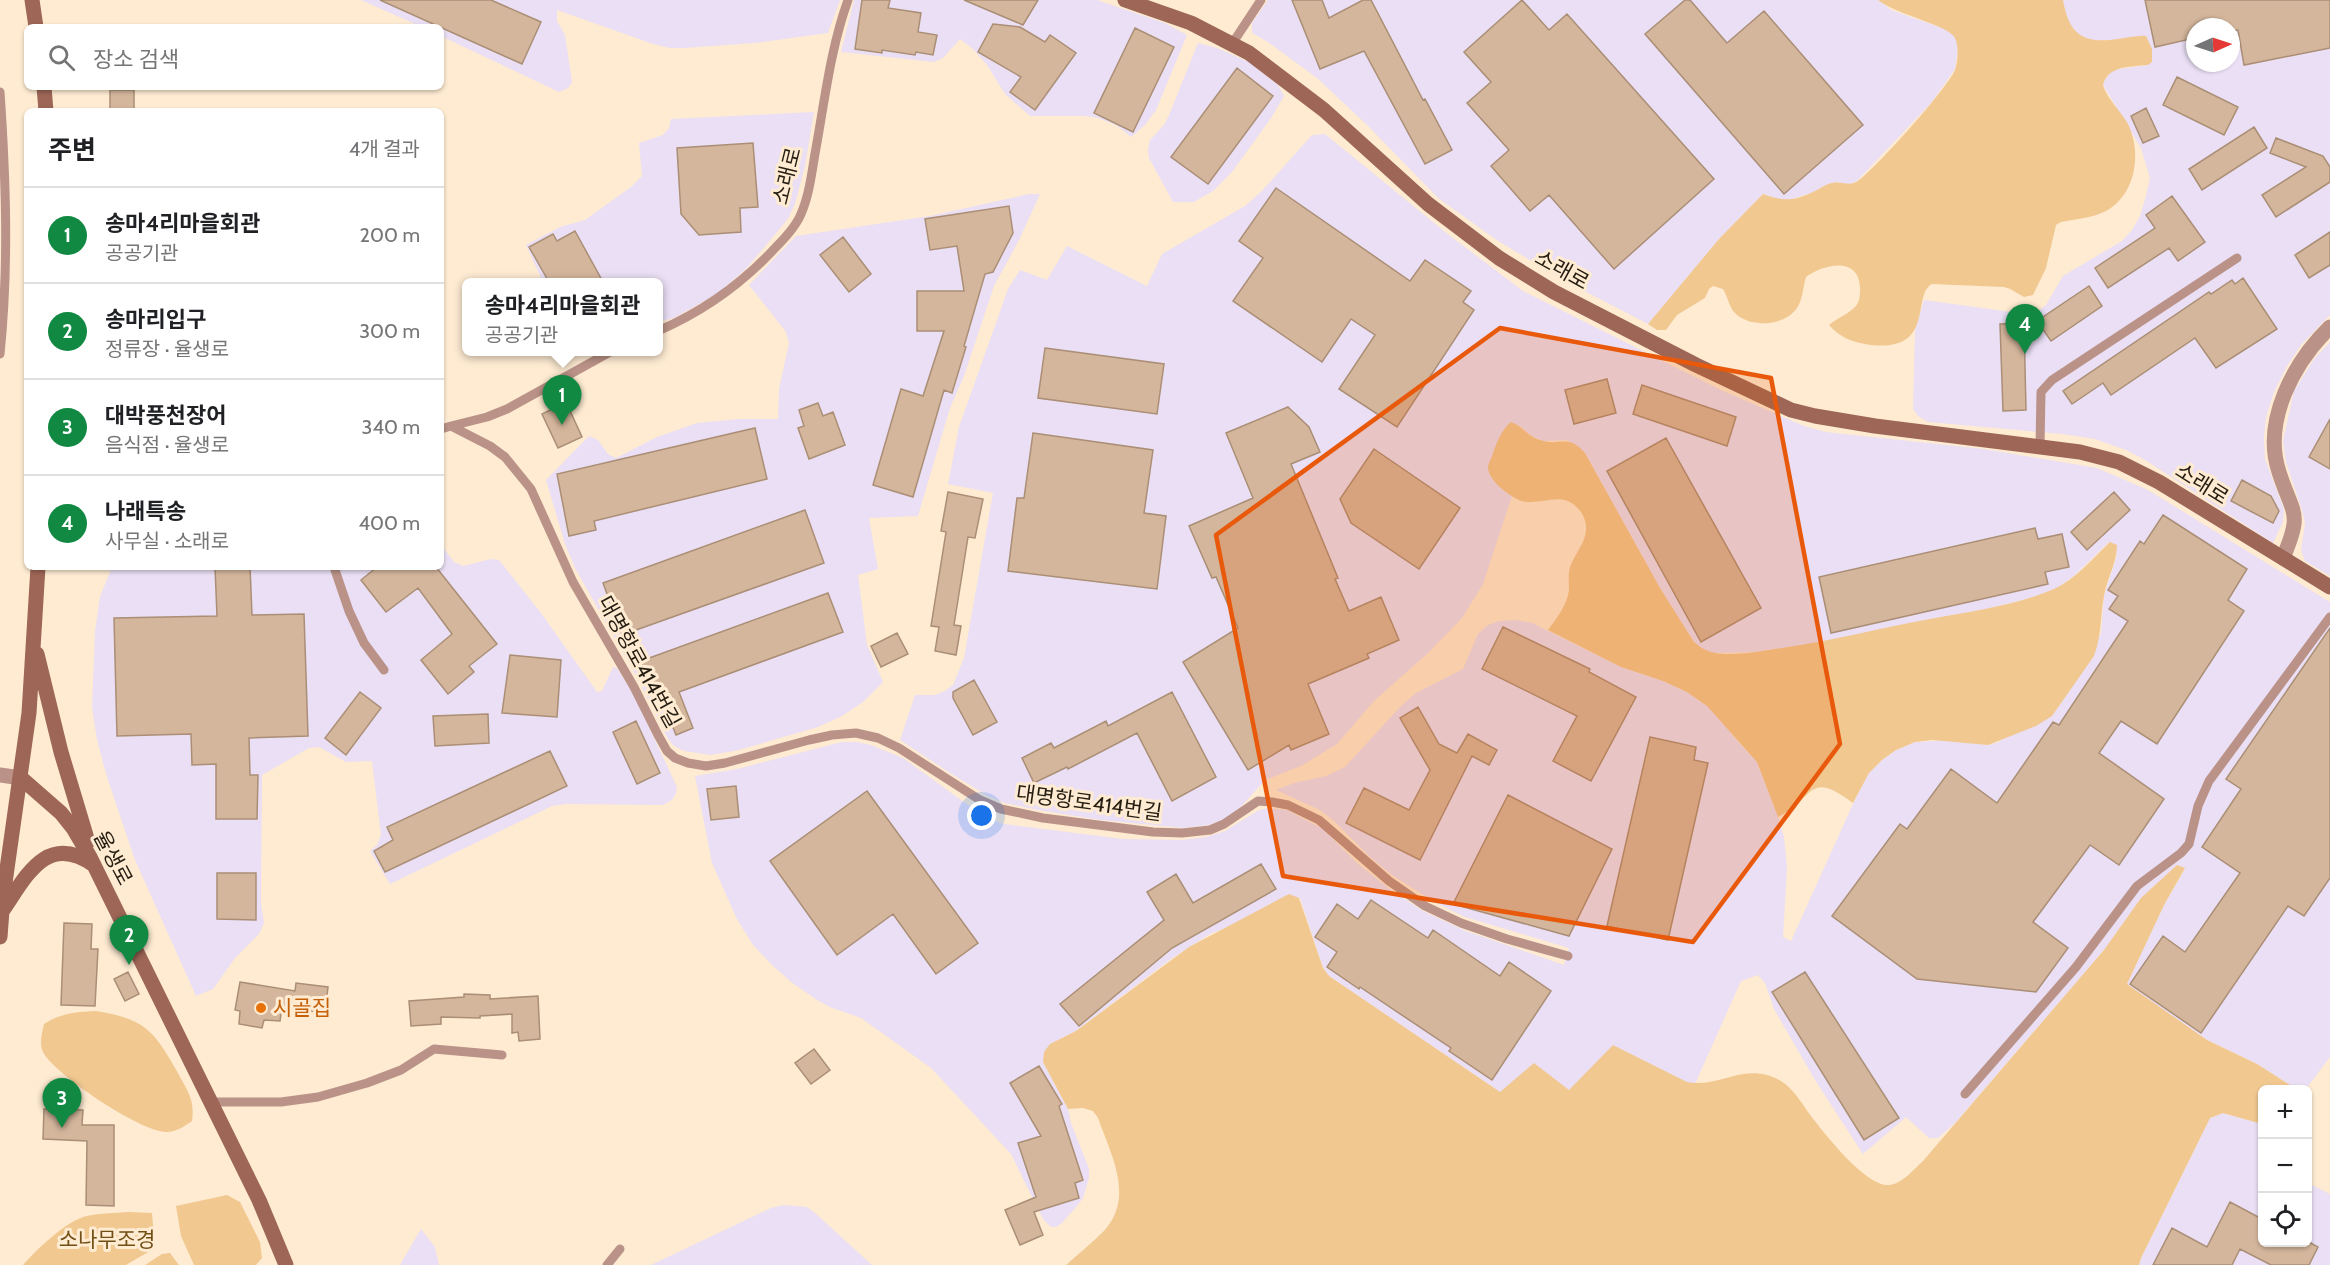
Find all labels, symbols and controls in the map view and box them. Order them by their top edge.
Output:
north arrow [2186,18,2240,72]
search box [24,24,444,90]
icon: search [45,41,78,74]
text: 장소 검색 [93,46,179,73]
text: 주변 [48,134,96,166]
text: 4개 결과 [349,137,420,161]
street label: 소래로 [767,145,806,207]
text: 송마4리마을회관 [105,210,260,237]
text: 1 [64,223,71,247]
text: 200 m [360,223,420,247]
text: 공공기관 [105,241,179,265]
street label: 소래로 [1531,245,1594,295]
popup [462,278,663,356]
text: 송마4리마을회관 [485,292,640,319]
pin: 4 [2006,304,2044,354]
text: 송마리입구 [105,306,206,333]
text: 2 [62,319,73,343]
text: 300 m [359,319,420,343]
text: 공공기관 [485,323,558,347]
text: 정류장 · 율생로 [105,337,229,361]
pin: 1 [542,376,582,425]
text: 대박풍천장어 [105,402,226,429]
text: 3 [62,415,73,439]
text: 340 m [362,415,420,439]
text: 음식점 · 율생로 [105,433,229,457]
street label: 소래로 [2171,458,2233,510]
text: 나래특송 [105,498,186,525]
text: 4 [61,511,74,535]
text: 400 m [358,511,420,535]
text: 사무실 · 소래로 [105,529,229,553]
street label: 대명항로414번길 [593,591,686,732]
street label: 대명항로414번길 [1015,780,1164,825]
your location [967,801,996,830]
street label: 율생로 [89,826,138,889]
pin: 2 [110,916,148,965]
place label: 시골집 [273,995,331,1020]
marker: 시골집 [254,1001,268,1015]
pin: 3 [42,1078,82,1128]
map controls [2258,1085,2312,1247]
button: + [2258,1085,2312,1139]
button: − [2258,1139,2312,1193]
button: locate [2258,1193,2312,1247]
park label: 소나무조경 [59,1227,155,1252]

